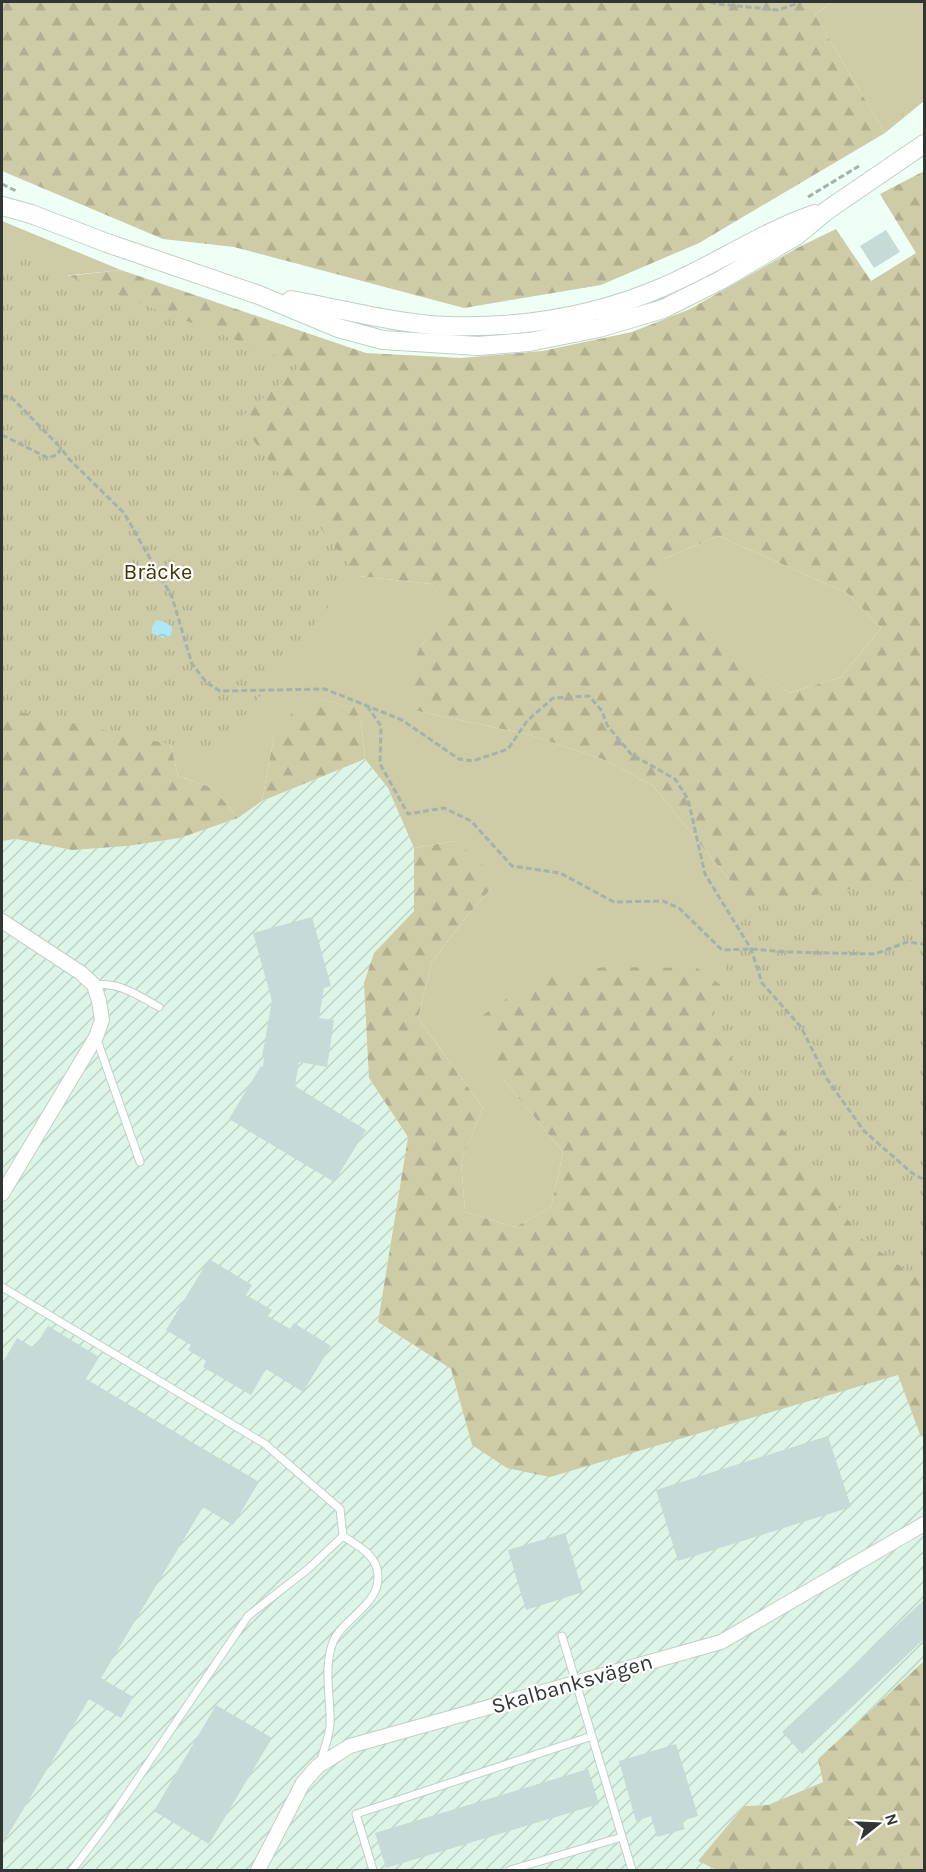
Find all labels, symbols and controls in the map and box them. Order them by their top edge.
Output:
park label: Bräcke [124,559,192,585]
street label: Skalbanksvägen [488,1649,656,1719]
north arrow [848,1794,908,1854]
text: N [881,1811,903,1828]

